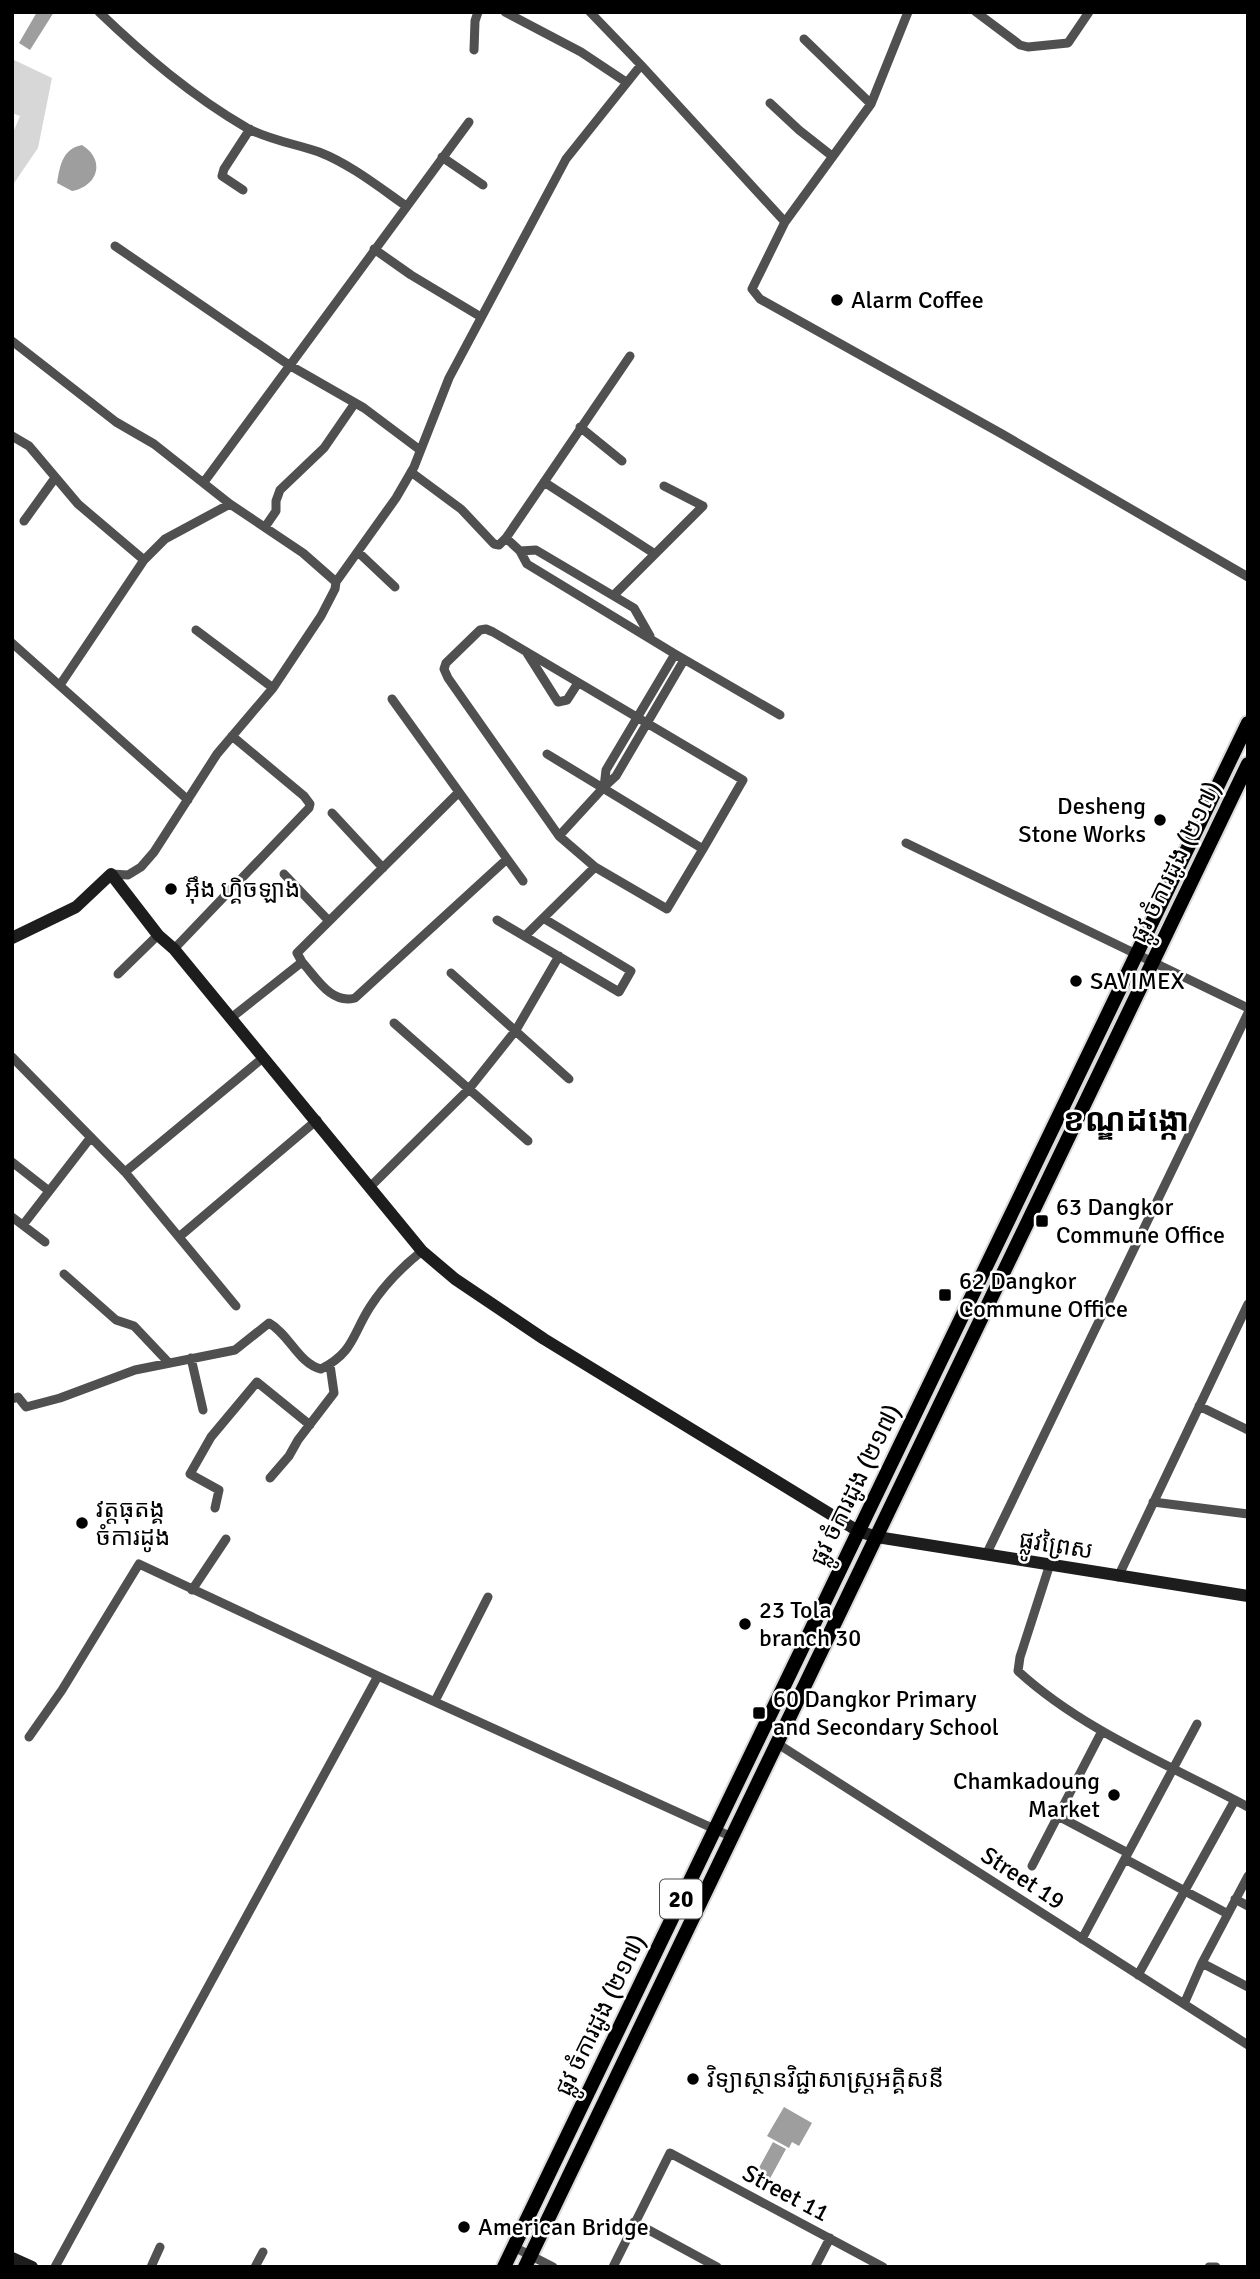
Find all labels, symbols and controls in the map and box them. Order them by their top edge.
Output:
place label: Alarm Coffee [851,285,984,315]
marker: Alarm Coffee [829,292,845,308]
street label: ផ្លូវ ចំការដូង (២១៧) [1123,776,1233,951]
place label: Desheng Stone Works [1018,791,1146,849]
marker: Desheng Stone Works [1152,812,1168,828]
place label: អ៊ឹង ហ្គិចឡាង [185,874,300,904]
marker: អ៊ឹង ហ្គិចឡាង [163,881,179,897]
place label: SAVIMEX [1090,966,1185,996]
marker: SAVIMEX [1068,973,1084,989]
district label: ខណ្ឌដង្កោ [1063,1101,1189,1140]
place label: 63 Dangkor Commune Office [1056,1192,1225,1250]
marker: 63 Dangkor Commune Office [1034,1213,1050,1229]
place label: 62 Dangkor Commune Office [959,1266,1128,1324]
marker: 62 Dangkor Commune Office [937,1287,953,1303]
street label: ផ្លូវ ចំការដូង (២១៧) [803,1399,913,1574]
place label: វត្តធុតង្គ ចំការដូង [96,1494,170,1553]
marker: វត្តធុតង្គ ចំការដូង [74,1515,90,1531]
street label: ផ្លូវព្រៃស [1016,1524,1095,1573]
place label: 23 Tola branch 30 [759,1595,861,1653]
marker: 23 Tola branch 30 [737,1616,753,1632]
place label: 60 Dangkor Primary and Secondary School [773,1684,999,1742]
marker: 60 Dangkor Primary and Secondary School [751,1705,767,1721]
place label: Chamkadoung Market [953,1766,1100,1824]
marker: Chamkadoung Market [1106,1787,1122,1803]
street label: Street 19 [976,1840,1070,1916]
road number: 20 [660,1880,702,1918]
street label: ផ្លូវ ចំការដូង (២១៧) [548,1929,658,2104]
place label: វិទ្យាស្ថានវិជ្ជាសាស្រ្តអគ្គិសនី [706,2064,944,2094]
marker: វិទ្យាស្ថានវិជ្ជាសាស្រ្តអគ្គិសនី [685,2071,701,2087]
street label: Street 11 [738,2158,834,2228]
place label: American Bridge [478,2212,649,2242]
marker: American Bridge [456,2219,472,2235]

